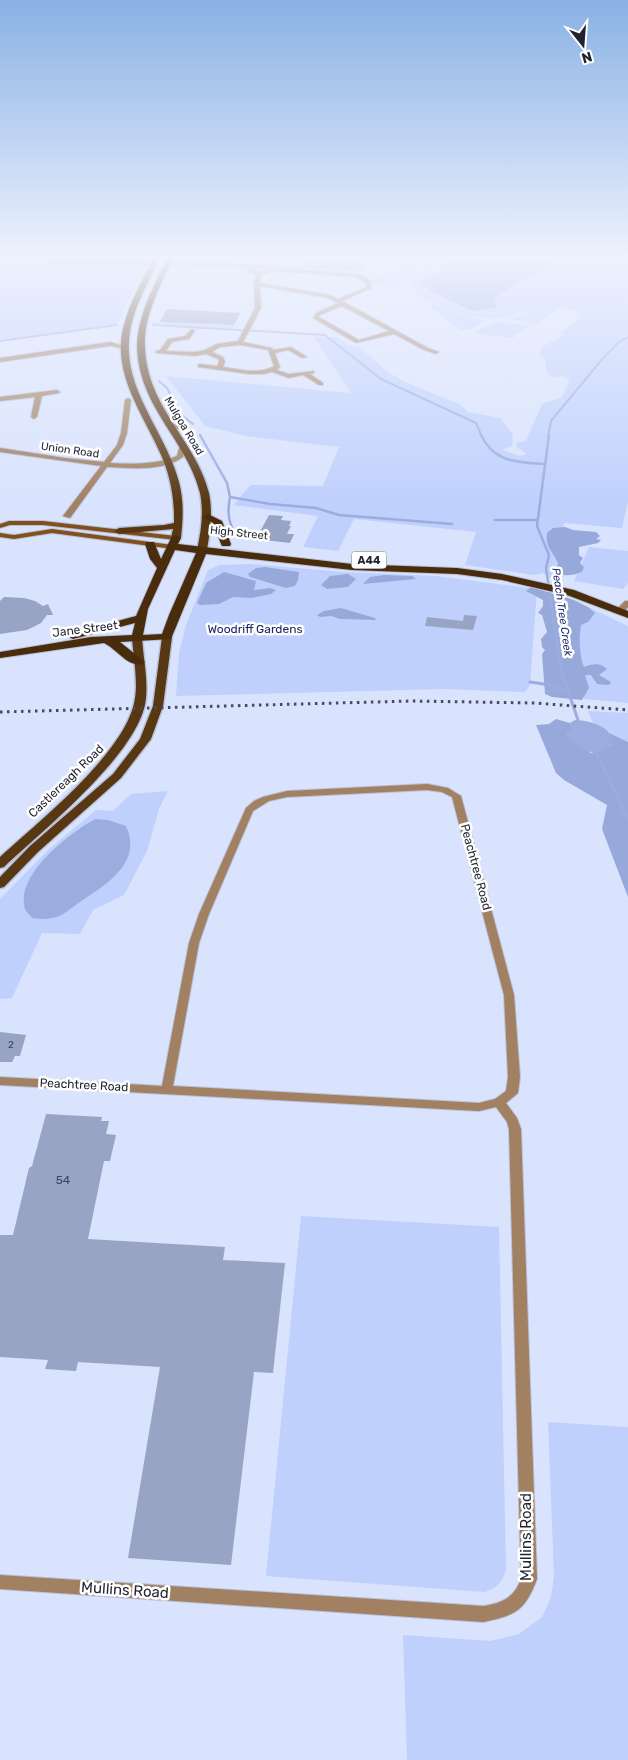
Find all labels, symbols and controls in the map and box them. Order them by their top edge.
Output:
north arrow [558,20,608,70]
text: N [579,47,594,67]
street label: Mulgoa Road [161,394,207,458]
street label: Union Road [40,439,100,461]
street label: High Street [209,523,269,543]
road number: A44 [352,552,386,568]
water label: Peach Tree Creek [549,567,575,657]
street label: Jane Street [51,618,119,640]
park label: Woodriff Gardens [207,622,303,636]
street label: Castlereagh Road [26,742,106,820]
street label: Peachtree Road [458,822,494,912]
house number: 2 [8,1039,14,1051]
street label: Peachtree Road [39,1076,129,1094]
house number: 54 [56,1173,71,1187]
street label: Mullins Road [517,1493,535,1581]
street label: Mullins Road [81,1578,169,1602]

